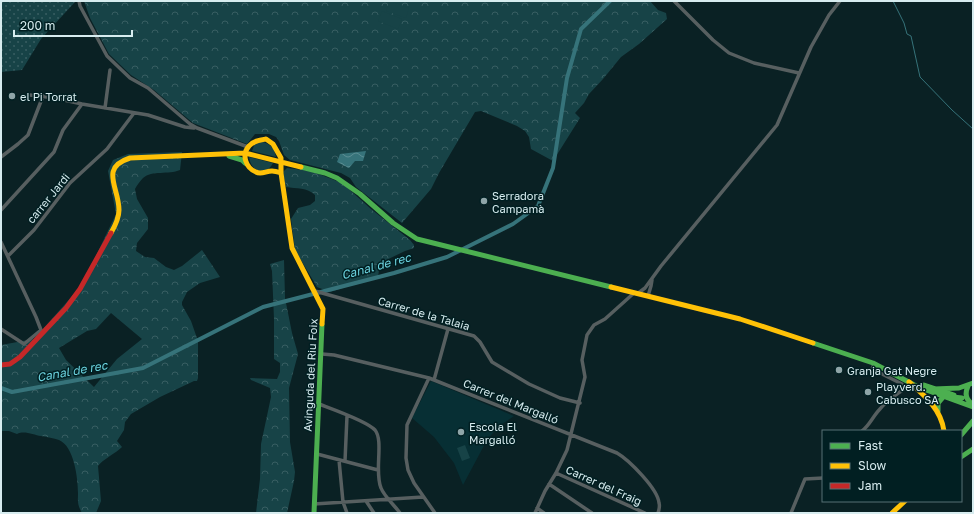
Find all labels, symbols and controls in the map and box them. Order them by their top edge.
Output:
scale bar [14,12,132,38]
text: 200 m [20,18,55,33]
place label: el Pi Torrat [20,90,77,103]
marker: el Pi Torrat [7,91,17,101]
street label: carrer Jardi [24,170,72,226]
place label: Serradora Campamà [492,189,544,215]
marker: Serradora Campamà [479,196,489,206]
water label: Canal de rec [340,249,414,282]
street label: Carrer de la Talaia [377,294,471,332]
street label: Avinguda del Riu Foix [301,318,319,432]
water label: Canal de rec [36,357,110,385]
place label: Granja Gat Negre [847,364,937,377]
marker: Granja Gat Negre [834,365,844,375]
street label: Carrer del Margalló [462,376,561,426]
place label: Playverd. Cabusco SA [876,380,939,406]
marker: Playverd. Cabusco SA [863,387,873,397]
place label: Escola El Margalló [469,420,517,446]
marker: Escola El Margalló [456,427,466,437]
legend [822,430,962,502]
text: Fast [858,438,883,453]
text: Slow [858,458,886,473]
street label: Carrer del Fraig [564,462,644,508]
text: Jam [858,478,882,493]

